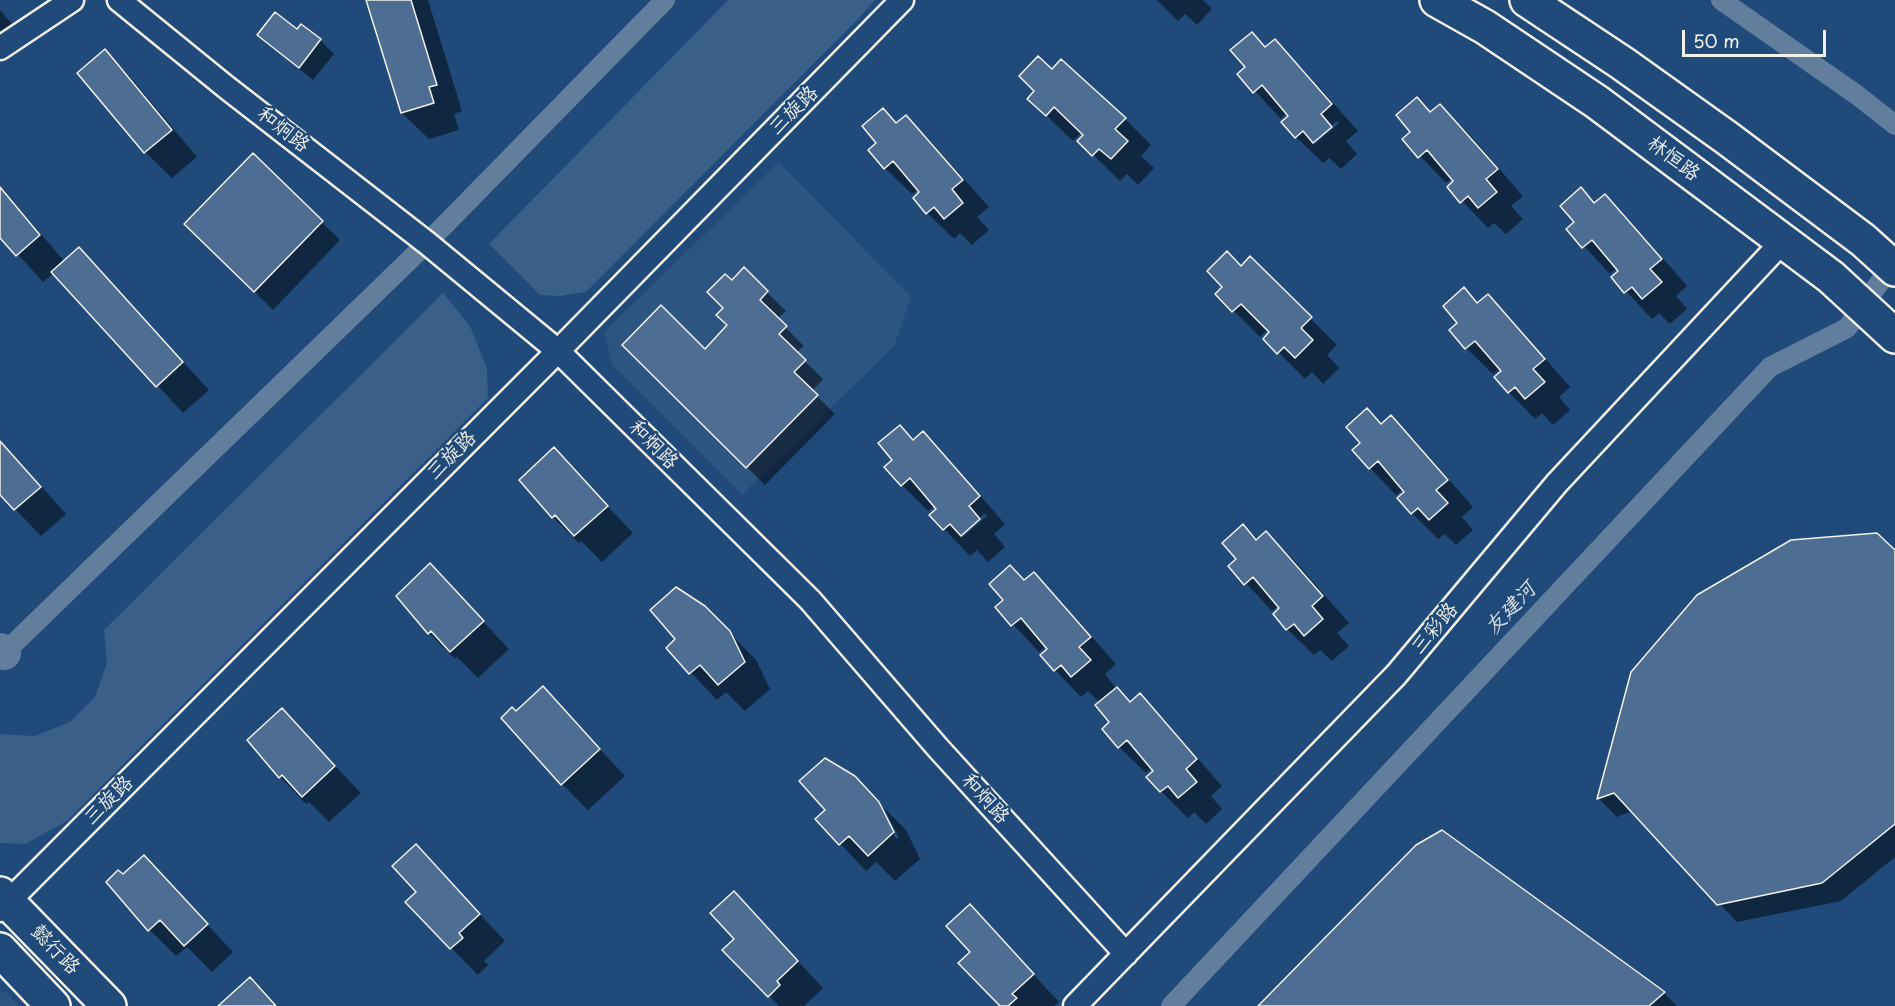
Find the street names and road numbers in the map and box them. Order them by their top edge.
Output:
street label: 三旋路 [764,81,824,141]
street label: 和炯路 [252,102,314,158]
street label: 林恒路 [1642,131,1704,187]
street label: 和炯路 [623,415,683,475]
street label: 三旋路 [422,426,482,486]
street label: 三彩路 [1407,598,1463,660]
street label: 和炯路 [956,769,1014,829]
street label: 三旋路 [79,771,139,831]
street label: 懿行路 [26,920,84,980]

